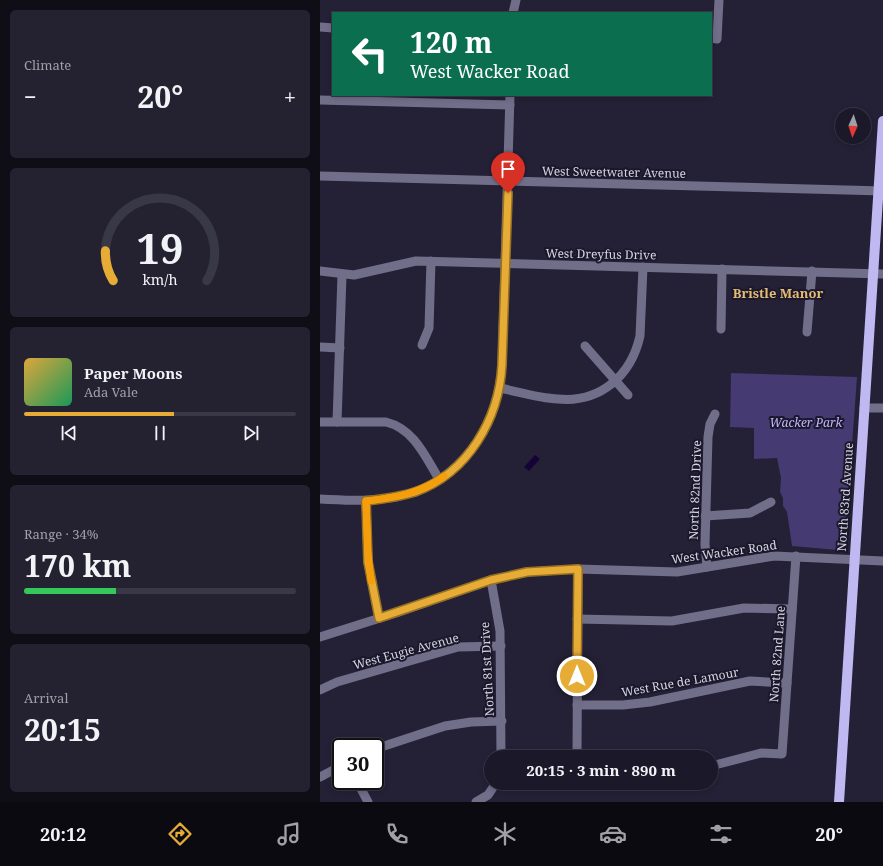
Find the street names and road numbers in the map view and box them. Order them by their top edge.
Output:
street label: West Sweetwater Avenue [542,162,686,182]
street label: West Dreyfus Drive [545,245,657,263]
street label: North 82nd Drive [685,440,705,540]
street label: North 83rd Avenue [833,442,857,552]
street label: West Wacker Road [670,536,778,568]
street label: North 82nd Lane [765,605,789,703]
street label: North 81st Drive [476,621,498,717]
street label: West Eugie Avenue [351,629,461,673]
street label: West Rue de Lamour [620,663,740,701]

